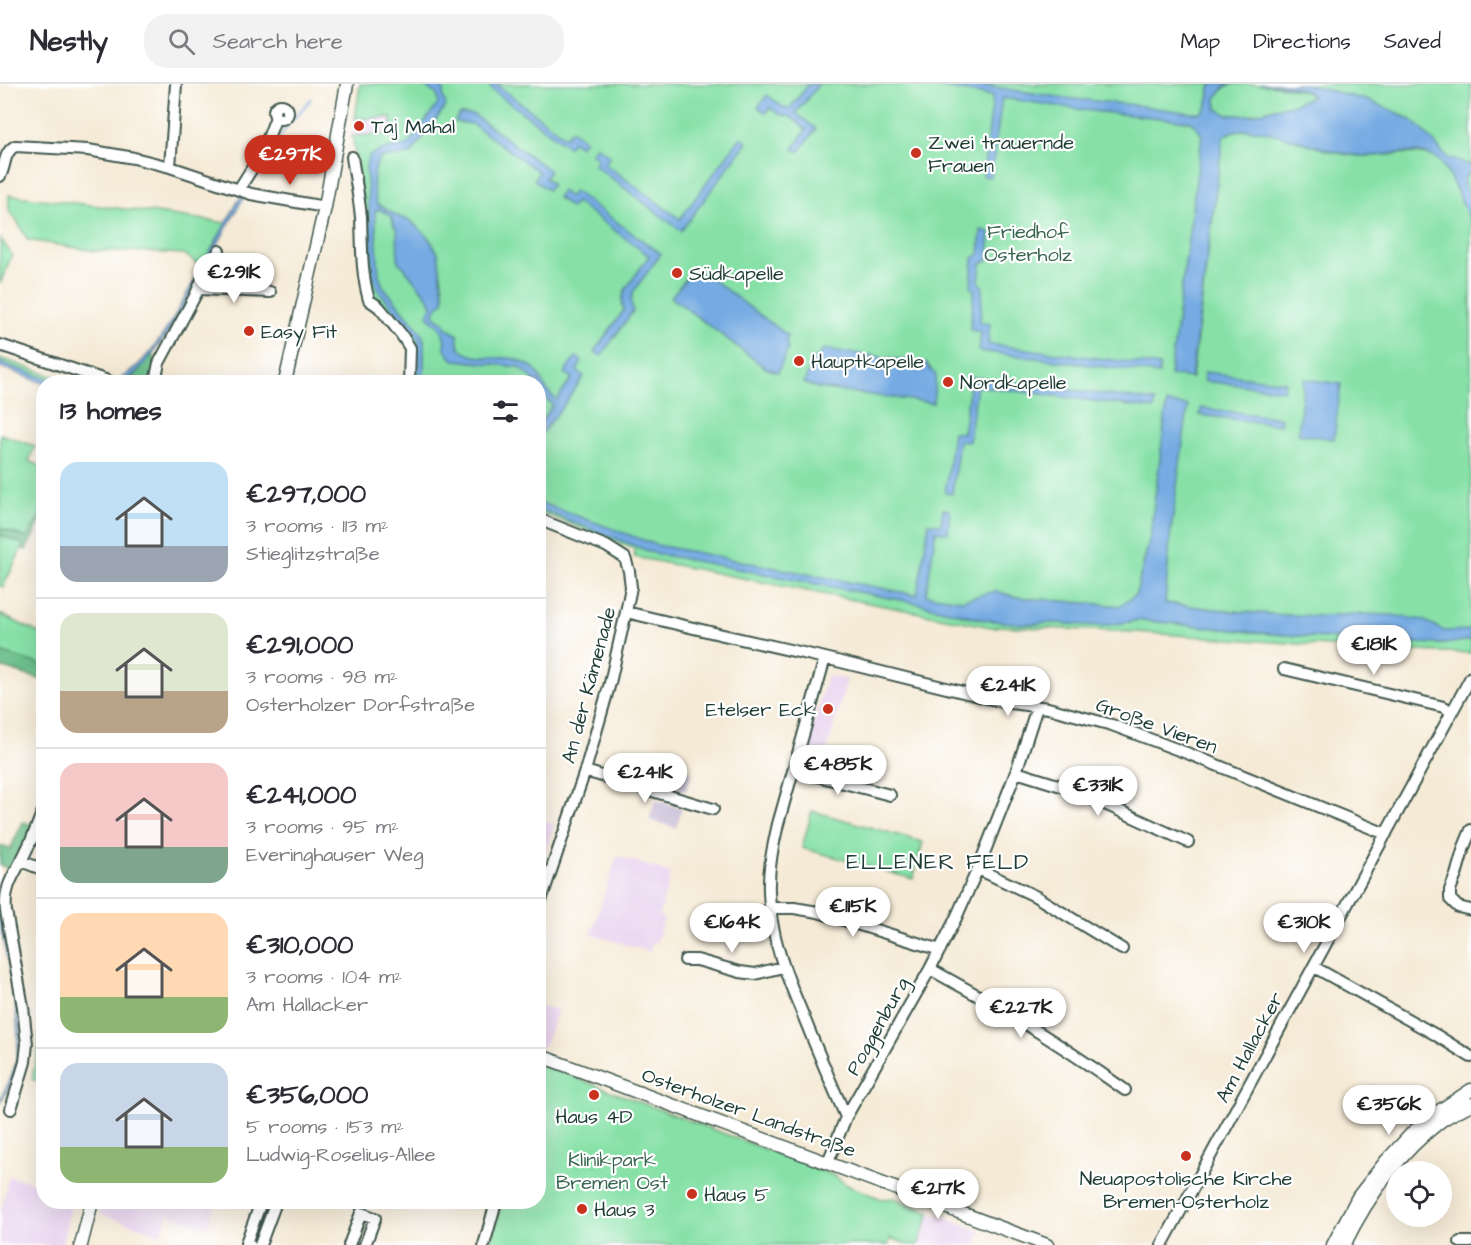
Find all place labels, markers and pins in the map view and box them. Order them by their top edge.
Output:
place label: Taj Mahal [371,113,455,141]
marker: Taj Mahal [352,119,366,133]
place label: Zwei trauernde Frauen [928,129,1074,180]
pin: €297K [248,135,332,186]
marker: Zwei trauernde Frauen [909,146,923,160]
pin: €291K [192,253,276,304]
place label: Südkapelle [689,260,784,288]
marker: Südkapelle [670,266,684,280]
place label: Easy Fit [261,318,337,347]
marker: Easy Fit [242,324,256,338]
place label: Hauptkapelle [811,348,924,376]
marker: Hauptkapelle [792,354,806,368]
place label: Nordkapelle [960,369,1067,397]
marker: Nordkapelle [941,375,955,389]
pin: €181K [1332,625,1416,676]
pin: €241K [966,666,1050,717]
place label: Etelser Eck [705,696,816,724]
marker: Etelser Eck [821,702,835,716]
pin: €485K [796,745,880,796]
pin: €241K [603,753,687,804]
pin: €331K [1056,766,1140,817]
pin: €115K [811,887,895,938]
pin: €164K [690,903,774,954]
pin: €310K [1262,903,1346,954]
pin: €227K [979,988,1063,1039]
pin: €356K [1347,1085,1431,1136]
marker: Haus 4D [587,1088,601,1102]
place label: Haus 4D [555,1103,633,1131]
marker: Neuapostolische Kirche Bremen-Osterholz [1179,1149,1193,1163]
place label: Neuapostolische Kirche Bremen-Osterholz [1080,1165,1292,1216]
pin: €217K [896,1169,980,1220]
place label: Haus 5 [704,1181,769,1209]
marker: Haus 5 [685,1187,699,1201]
place label: Haus 3 [594,1196,655,1224]
marker: Haus 3 [575,1202,589,1216]

